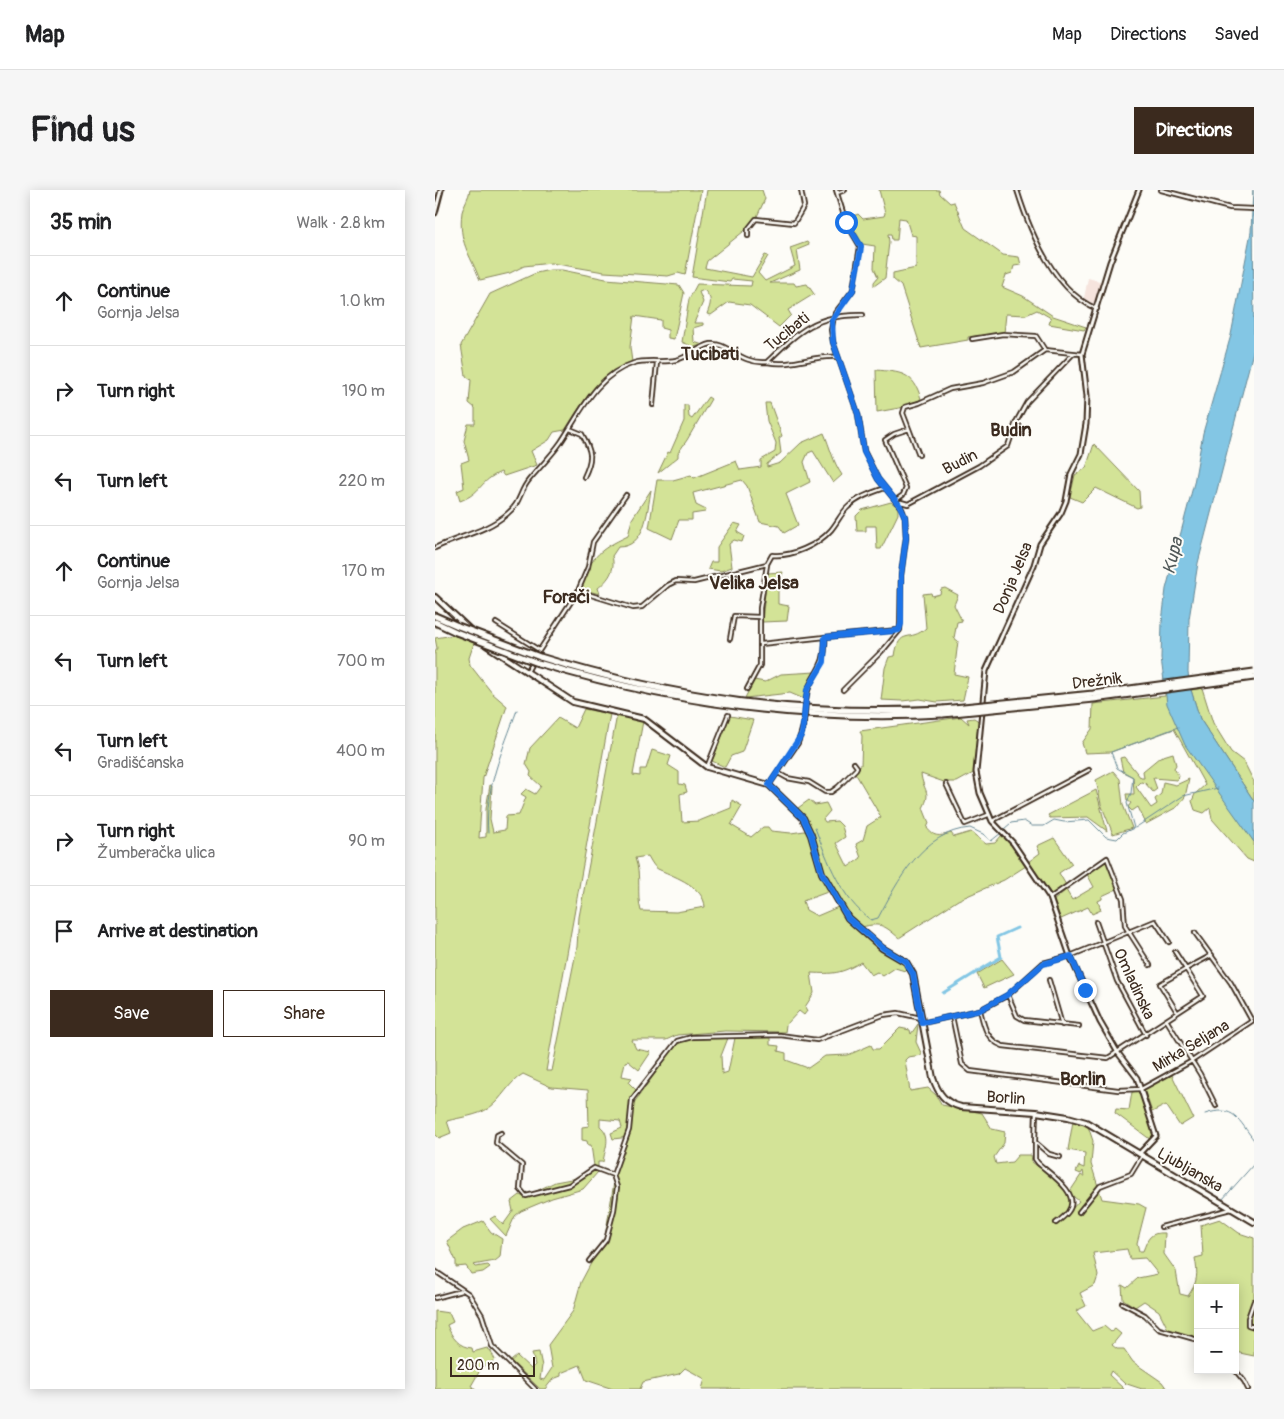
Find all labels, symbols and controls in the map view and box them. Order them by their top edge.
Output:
text: Map [25,20,65,49]
text: Map [1052,23,1082,46]
text: Directions [1110,23,1186,46]
text: Saved [1214,23,1259,46]
button: Directions [1134,107,1254,154]
text: Find us [30,108,135,152]
text: 35 min [50,209,112,236]
route start [835,211,858,234]
text: Walk · 2.8 km [296,213,385,233]
text: Continue [97,279,170,303]
icon: ahead [50,287,78,315]
text: 1.0 km [340,291,385,311]
text: Gornja Jelsa [97,303,180,323]
street label: Tucibati [761,308,814,356]
district label: Tucibati [680,343,739,366]
icon: right [50,377,78,405]
text: Turn right [97,379,175,403]
text: 190 m [342,381,385,401]
district label: Budin [990,419,1032,442]
street label: Budin [939,445,981,479]
icon: left [50,467,78,495]
text: Turn left [97,469,167,493]
text: 220 m [339,471,385,491]
water label: Kupa [1157,534,1189,577]
street label: Donja Jelsa [989,539,1037,617]
text: Continue [97,549,170,573]
icon: ahead [50,557,78,585]
text: 170 m [342,561,385,581]
district label: Velika Jelsa [709,571,799,595]
text: Gornja Jelsa [97,573,180,593]
district label: Forači [543,586,589,609]
icon: left [50,647,78,675]
text: Turn left [97,649,167,673]
text: 700 m [337,651,385,671]
street label: Drežnik [1071,668,1123,694]
text: Turn left [97,729,167,753]
icon: left [50,737,78,765]
text: 400 m [336,741,385,761]
text: Gradišćanska [97,753,184,773]
text: Turn right [97,819,175,843]
icon: right [50,827,78,855]
text: 90 m [348,831,385,851]
text: Žumberačka ulica [97,843,215,863]
icon: arrive [50,917,78,945]
text: Arrive at destination [97,919,258,943]
street label: Omladinska [1109,945,1159,1023]
route end [1074,979,1097,1002]
button: Save [50,990,213,1037]
button: Share [223,990,385,1037]
street label: Mirka Seljana [1149,1015,1233,1077]
district label: Borlin [1060,1067,1106,1091]
street label: Borlin [986,1087,1026,1109]
street label: Ljubljanska [1153,1143,1227,1197]
map controls [1194,1284,1239,1374]
button: + [1194,1284,1239,1329]
button: − [1194,1329,1239,1374]
scale bar [450,1354,535,1377]
text: 200 m [457,1357,499,1374]

